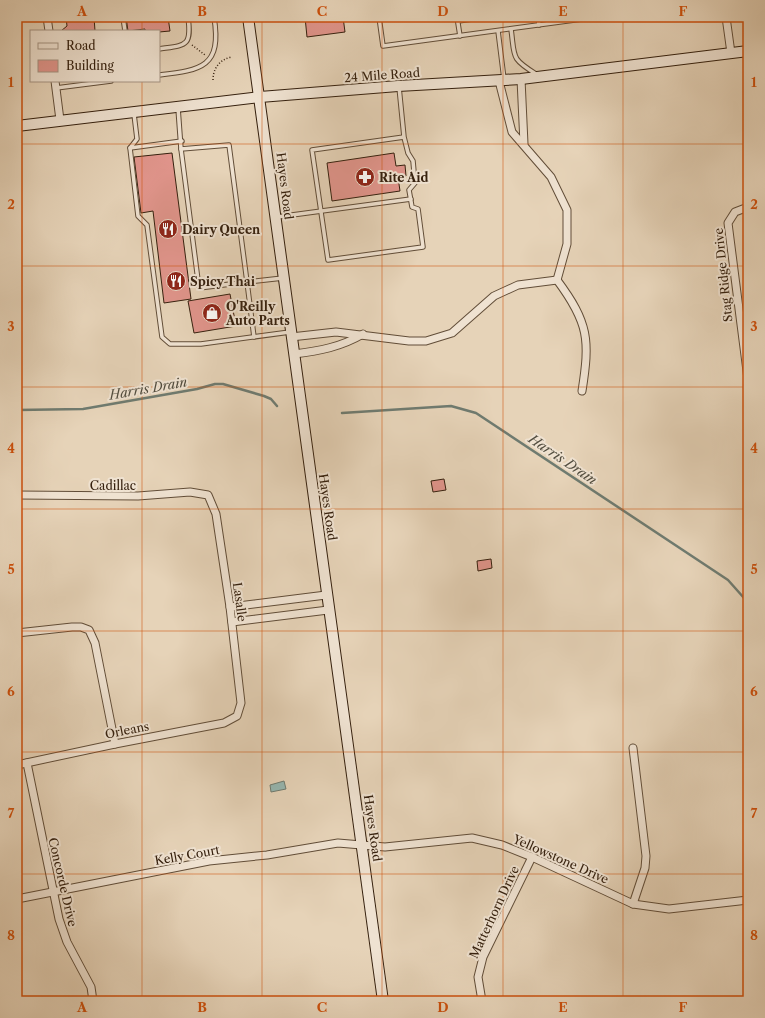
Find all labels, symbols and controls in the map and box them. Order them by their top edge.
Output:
text: A [76,3,88,19]
text: B [197,3,207,19]
text: C [317,3,327,19]
text: D [437,3,449,19]
text: E [558,3,568,19]
text: F [679,3,688,19]
legend [30,30,160,82]
text: Road [66,38,96,53]
text: Building [66,58,114,73]
street label: 24 Mile Road [344,65,421,85]
text: 1 [8,74,14,90]
text: 1 [751,74,757,90]
street label: Hayes Road [273,152,297,221]
pharmacy icon: Rite Aid [354,166,376,188]
place label: Rite Aid [379,170,429,185]
text: 2 [7,196,15,212]
text: 2 [750,196,758,212]
restaurant icon: Dairy Queen [157,218,179,240]
place label: Dairy Queen [182,222,261,237]
street label: Stag Ridge Drive [711,227,735,323]
restaurant icon: Spicy Thai [165,270,187,292]
place label: Spicy Thai [190,274,256,289]
place label: O'Reilly Auto Parts [225,299,290,328]
shop icon: O'Reilly Auto Parts [201,302,223,324]
text: 3 [7,318,15,334]
text: 3 [750,318,758,334]
water label: Harris Drain [107,373,188,403]
water label: Harris Drain [525,430,600,488]
text: 4 [7,440,15,456]
text: 4 [750,440,758,456]
street label: Hayes Road [316,473,340,542]
street label: Cadillac [90,478,136,493]
text: 5 [7,561,15,577]
text: 5 [750,561,758,577]
street label: Lasalle [230,581,250,623]
text: 6 [7,683,15,699]
text: 6 [750,683,758,699]
street label: Orleans [104,718,150,742]
street label: Hayes Road [361,794,385,863]
text: 7 [8,805,15,821]
text: 7 [751,805,758,821]
street label: Yellowstone Drive [510,831,611,887]
street label: Concorde Drive [45,836,81,928]
street label: Kelly Court [153,842,221,868]
street label: Matterhorn Drive [466,863,522,961]
text: 8 [7,927,15,943]
text: 8 [750,927,758,943]
text: A [76,999,88,1015]
text: B [197,999,207,1015]
text: C [317,999,327,1015]
text: D [437,999,449,1015]
text: E [558,999,568,1015]
text: F [679,999,688,1015]

